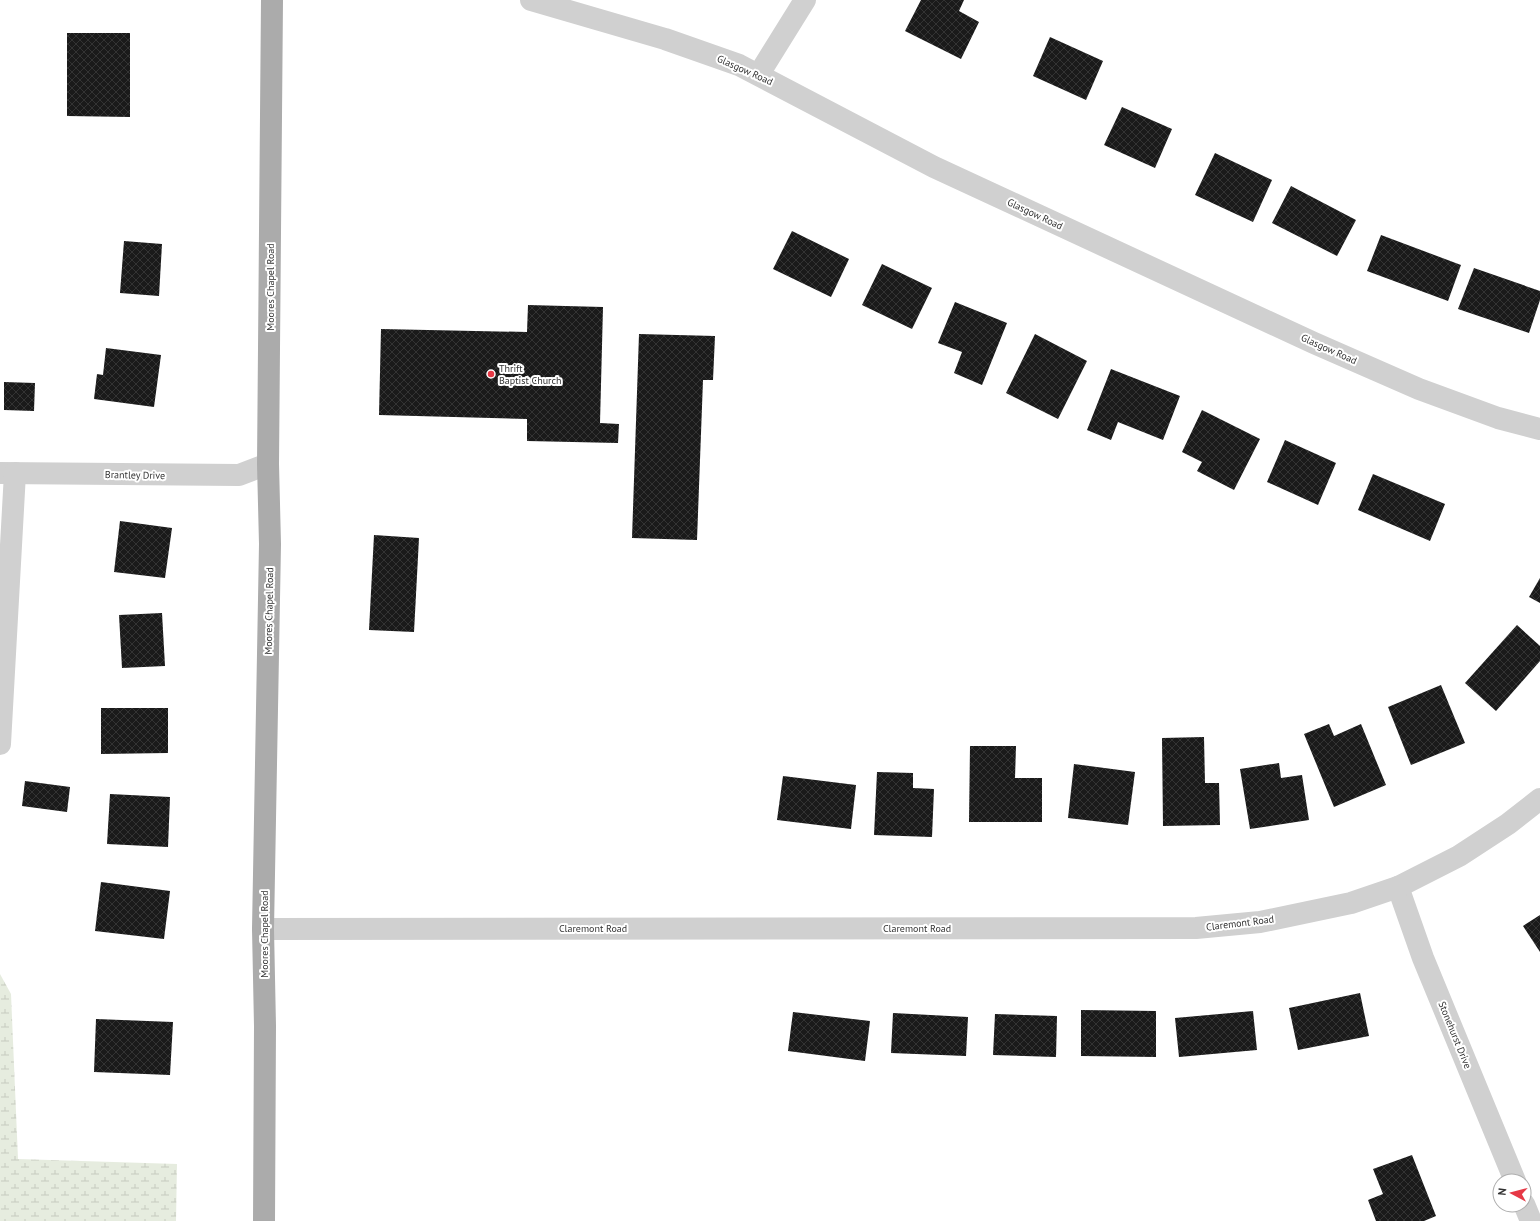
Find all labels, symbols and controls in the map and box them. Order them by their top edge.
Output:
street label: Glasgow Road [715,52,775,88]
street label: Glasgow Road [1005,195,1065,233]
street label: Moores Chapel Road [264,243,277,331]
street label: Glasgow Road [1299,331,1359,367]
place label: Thrift Baptist Church [499,362,562,387]
marker: Thrift Baptist Church [486,369,496,379]
street label: Brantley Drive [105,468,165,482]
street label: Moores Chapel Road [262,567,276,655]
street label: Moores Chapel Road [258,890,271,978]
street label: Claremont Road [1205,912,1275,934]
street label: Claremont Road [559,922,627,935]
street label: Claremont Road [883,922,951,935]
street label: Stonehurst Drive [1436,999,1474,1071]
north arrow [1492,1173,1532,1213]
text: N [1495,1187,1509,1196]

